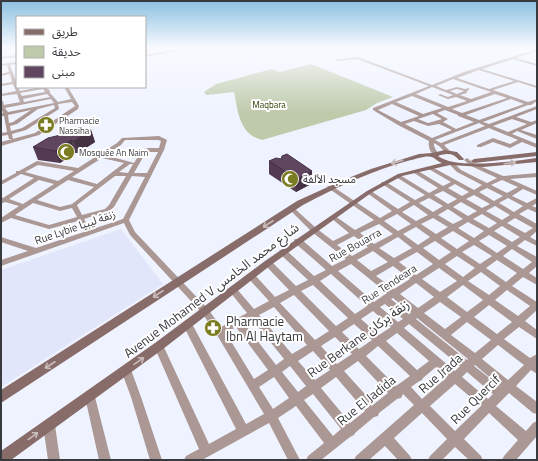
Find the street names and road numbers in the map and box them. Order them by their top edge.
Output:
street label: Rue Lybie زنقة ليبيا [32,206,118,248]
street label: Avenue Mohamed V شارع محمد الخامس [119,217,303,363]
street label: Rue Bouarra [326,224,384,266]
street label: Rue Tendeara [358,260,420,308]
street label: Rue Berkane زنقة بركان [303,294,413,382]
street label: Rue Jrada [414,348,467,398]
street label: Rue Quercif [445,369,505,429]
street label: Rue El Jadida [332,370,400,430]

